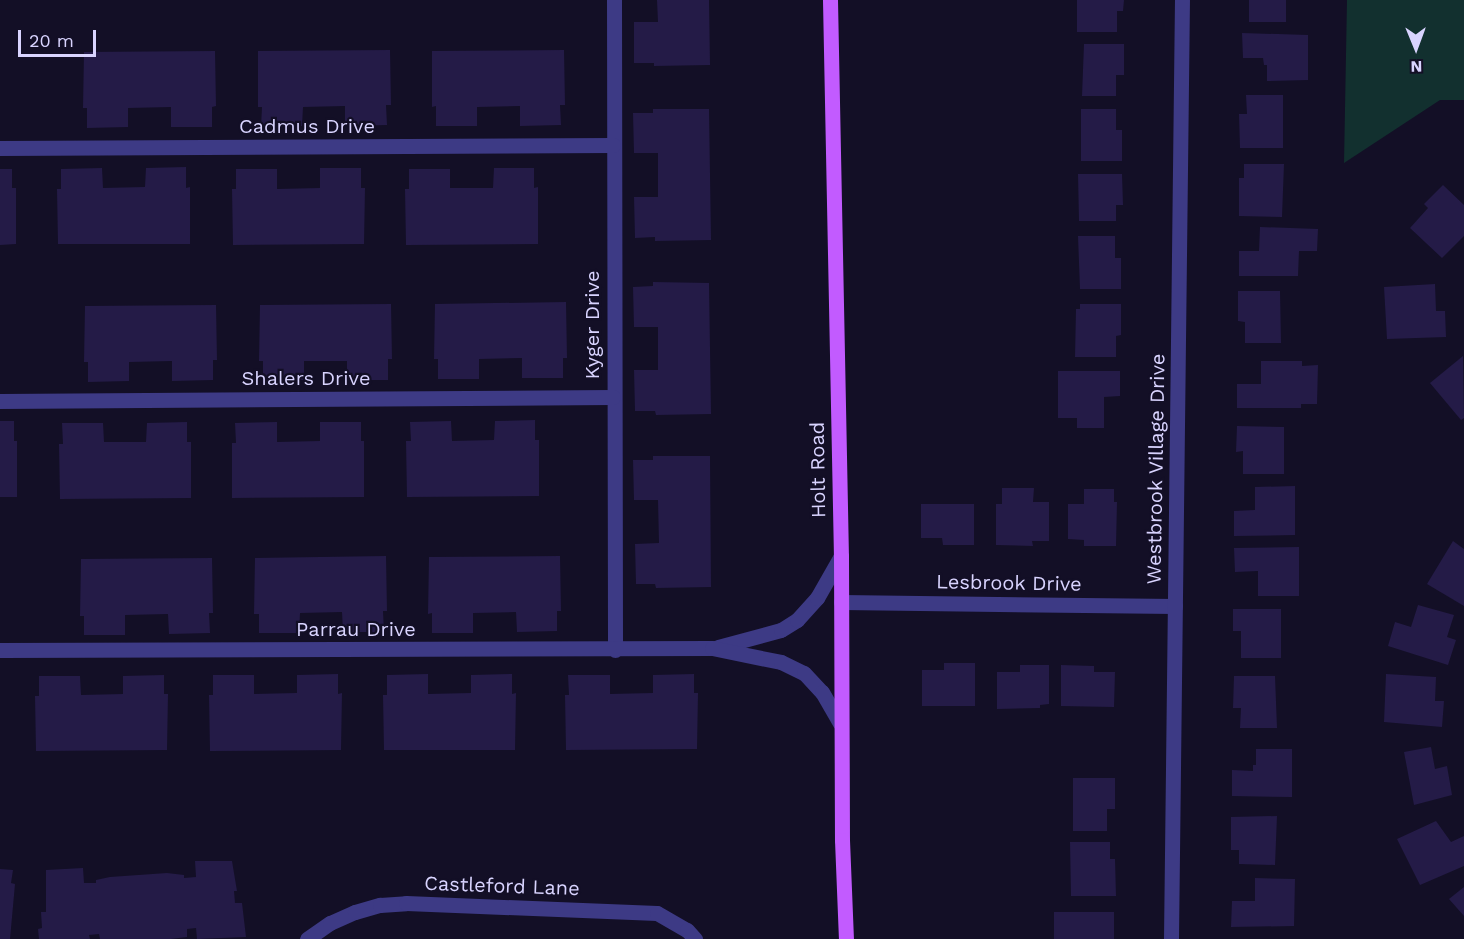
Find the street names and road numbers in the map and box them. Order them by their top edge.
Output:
street label: Cadmus Drive [239,114,375,138]
street label: Kyger Drive [580,270,604,380]
street label: Westbrook Village Drive [1142,353,1170,585]
street label: Shalers Drive [241,366,371,390]
street label: Holt Road [805,422,831,518]
street label: Lesbrook Drive [936,570,1082,596]
street label: Parrau Drive [296,617,416,641]
street label: Castleford Lane [424,871,580,901]

